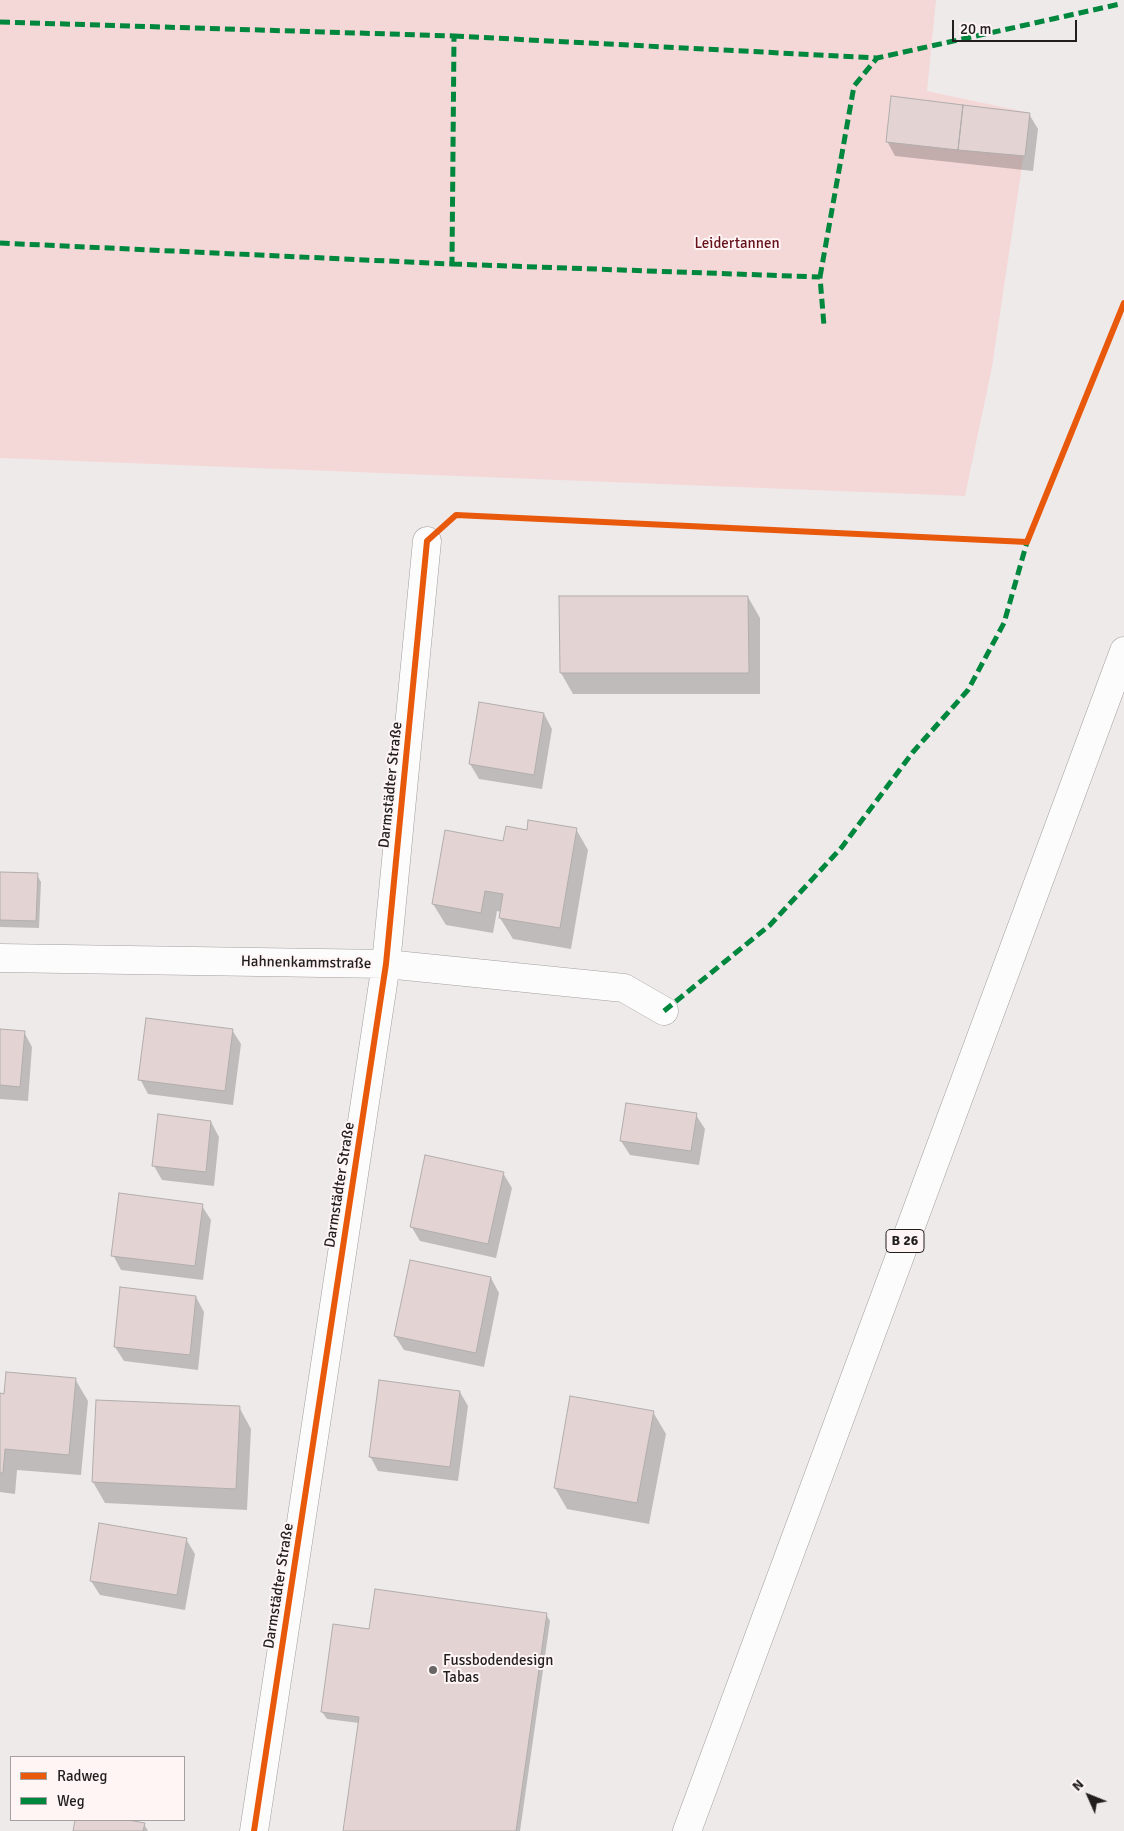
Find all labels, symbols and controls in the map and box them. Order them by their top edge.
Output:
scale bar [954,10,1079,42]
text: 20 m [960,20,991,38]
park label: Leidertannen [694,235,780,253]
street label: Darmstädter Straße [375,721,407,849]
street label: Hahnenkammstraße [241,953,371,973]
street label: Darmstädter Straße [321,1121,359,1249]
road number: B 26 [886,1230,924,1252]
street label: Darmstädter Straße [260,1522,298,1650]
place label: Fussbodendesign Tabas [443,1652,553,1687]
marker: Fussbodendesign Tabas [427,1664,439,1676]
legend [10,1756,185,1821]
text: Radweg [57,1767,107,1785]
north arrow [1064,1771,1114,1821]
text: N [1068,1776,1087,1795]
text: Weg [57,1792,85,1810]

